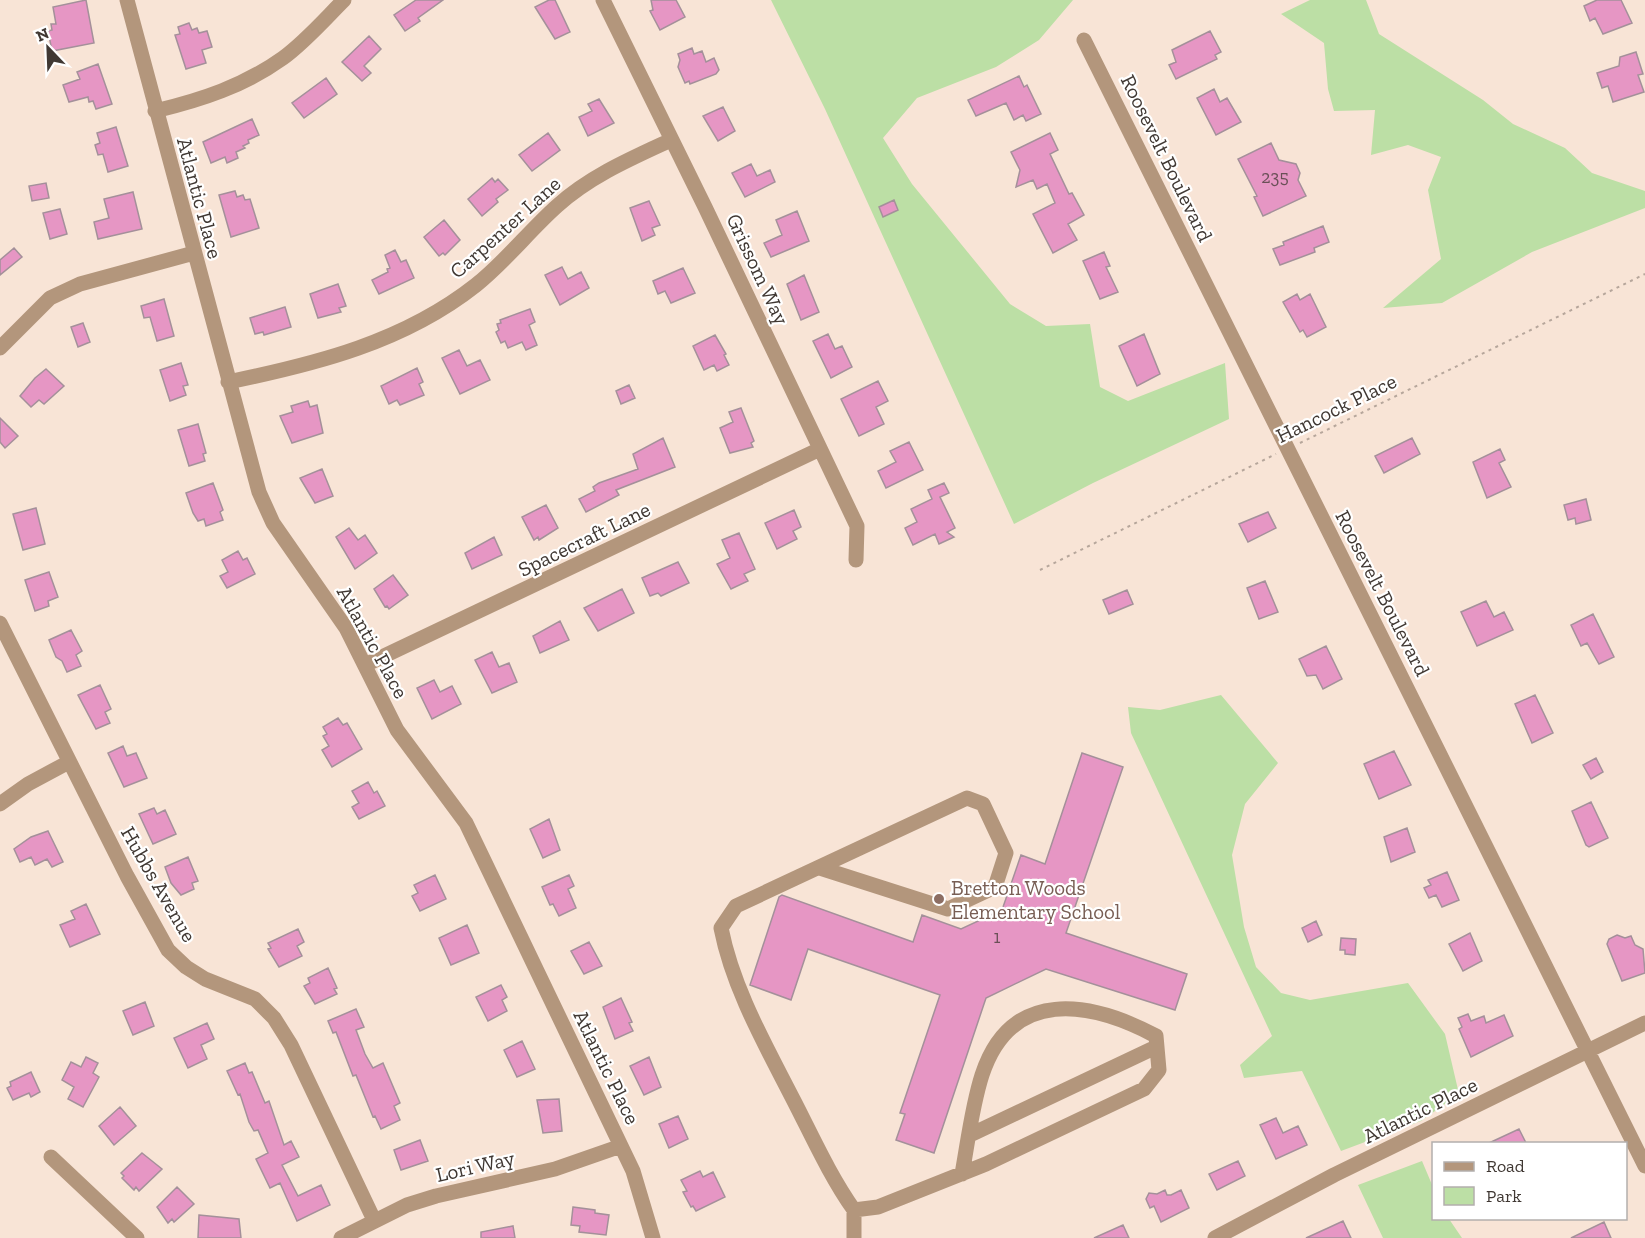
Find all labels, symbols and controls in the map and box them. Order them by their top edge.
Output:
north arrow [18,18,78,78]
text: N [33,24,52,46]
street label: Roosevelt Boulevard [1116,70,1219,246]
street label: Atlantic Place [172,135,228,261]
house number: 235 [1261,166,1289,188]
street label: Carpenter Lane [444,171,566,283]
street label: Grissom Way [721,209,795,329]
street label: Hancock Place [1272,368,1400,448]
street label: Spacecraft Lane [514,496,654,582]
street label: Roosevelt Boulevard [1330,506,1436,681]
street label: Atlantic Place [332,582,414,703]
street label: Hubbs Avenue [116,822,202,946]
place label: Bretton Woods Elementary School [951,875,1121,924]
marker: Bretton Woods Elementary School [932,892,946,906]
house number: 1 [994,926,1001,948]
street label: Atlantic Place [568,1006,646,1129]
street label: Atlantic Place [1359,1071,1482,1149]
legend [1432,1142,1627,1220]
street label: Lori Way [433,1145,517,1187]
text: Road [1486,1155,1525,1177]
text: Park [1486,1185,1522,1207]

